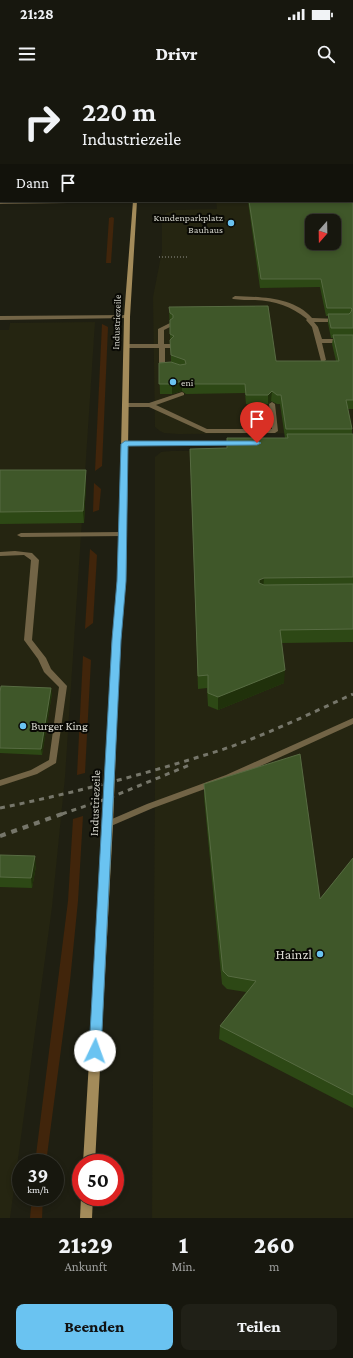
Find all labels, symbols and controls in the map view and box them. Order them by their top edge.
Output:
text: 21:28 [20,6,54,22]
icon: menu [16,43,38,65]
icon: search [315,43,337,65]
text: Drivr [155,44,198,64]
icon: right [16,96,68,148]
text: 220 m [82,96,156,127]
text: Industriezeile [82,129,181,149]
icon: arrive [57,172,79,194]
text: Dann [16,175,49,191]
place label: Kundenparkplatz Bauhaus [154,212,223,235]
north arrow [305,214,341,250]
map controls [305,214,341,250]
marker: Kundenparkplatz Bauhaus [226,218,236,228]
street label: Industriezeile [110,294,123,350]
marker: eni [168,377,178,387]
place label: eni [181,377,194,388]
pin [240,402,274,443]
icon: arrive [246,408,268,430]
place label: Burger King [31,719,88,733]
marker: Burger King [18,721,28,731]
street label: Industriezeile [87,770,103,836]
place label: Hainzl [276,946,312,962]
marker: Hainzl [315,949,325,959]
position arrow [74,1030,116,1072]
speed limit sign: 50 [72,1154,124,1206]
text: 39 [28,1164,48,1186]
text: km/h [27,1184,49,1195]
text: 21:29 [58,1231,113,1258]
text: 1 [179,1231,188,1258]
text: 260 [254,1231,295,1258]
text: Ankunft [64,1259,107,1274]
text: Min. [171,1259,196,1274]
text: m [269,1259,280,1274]
button: Beenden [16,1304,173,1350]
button: Teilen [181,1304,337,1350]

